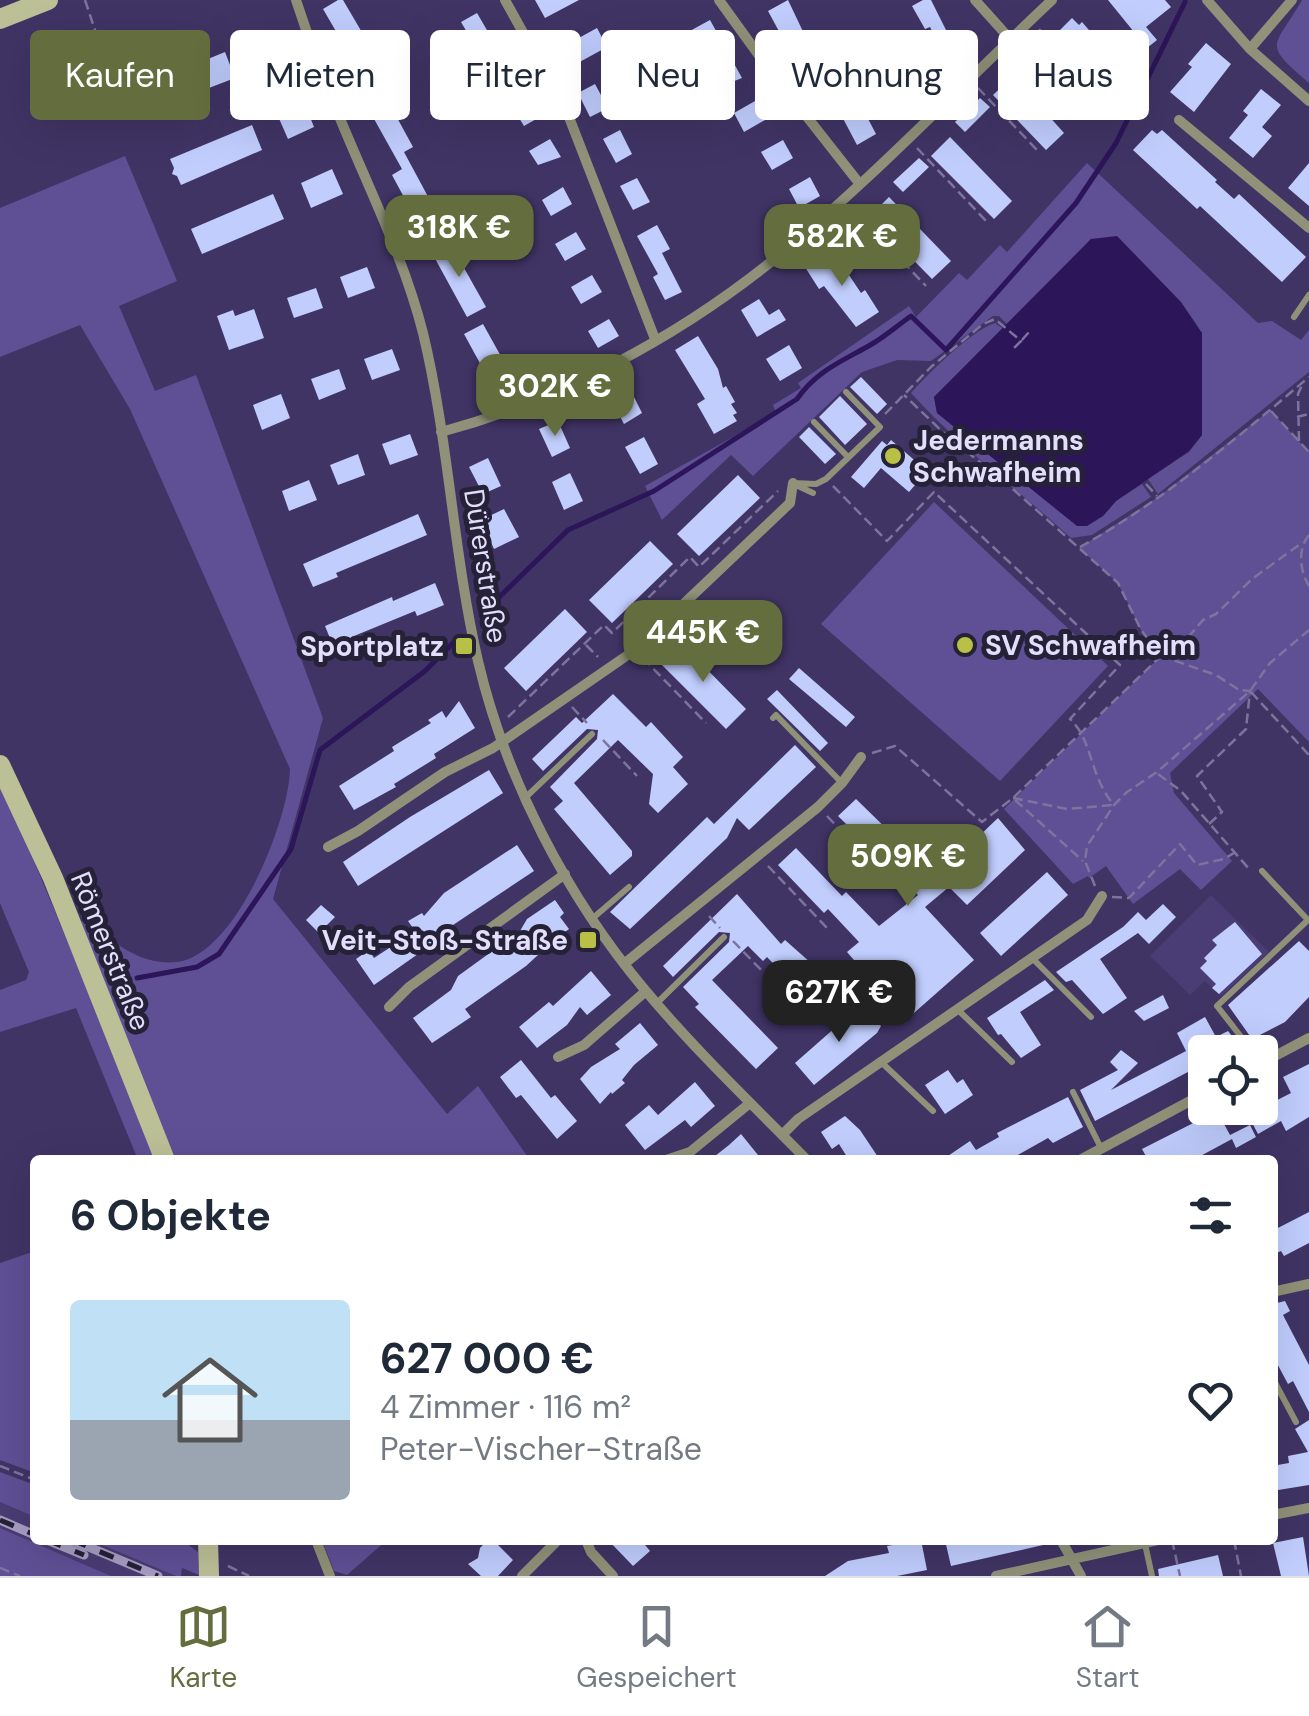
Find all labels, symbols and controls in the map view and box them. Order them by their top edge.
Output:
chip: Kaufen [30,30,210,120]
chip: Mieten [230,30,410,120]
chip: Filter [430,30,581,120]
chip: Neu [601,30,735,120]
chip: Wohnung [755,30,978,120]
chip: Haus [998,30,1149,120]
pin: 318K € [378,195,540,280]
pin: 582K € [761,204,923,289]
text: 318K € [407,206,511,248]
text: 582K € [786,215,898,257]
pin: 302K € [474,354,636,439]
text: 302K € [498,365,612,407]
place label: Jedermanns Schwafheim [913,422,1084,491]
marker: Jedermanns Schwafheim [882,445,904,467]
street label: Dürerstraße [455,486,516,646]
pin: 445K € [622,600,784,685]
text: 445K € [645,611,761,653]
place label: SV Schwafheim [985,627,1196,664]
place label: Sportplatz [300,628,444,665]
marker: SV Schwafheim [954,634,976,656]
marker: Sportplatz [453,635,475,657]
pin: 509K € [827,824,989,909]
text: 509K € [850,835,966,877]
street label: Römerstraße [62,867,159,1036]
place label: Veit-Stoß-Straße [322,922,568,959]
marker: Veit-Stoß-Straße [577,929,599,951]
pin: 627K € [758,960,920,1045]
text: 627K € [784,971,894,1013]
map controls [1188,1035,1278,1125]
button: locate [1188,1035,1278,1125]
text: 6 Objekte [70,1188,271,1243]
icon: filters [1183,1188,1238,1243]
text: 627 000 € [380,1331,594,1386]
icon: home [150,1340,270,1460]
icon: heart [1183,1373,1238,1428]
text: 4 Zimmer · 116 m² [380,1386,631,1428]
text: Peter-Vischer-Straße [380,1428,702,1470]
tab: Karte [169,1599,237,1696]
tab: Gespeichert [576,1599,737,1696]
tab: Start [1076,1599,1140,1696]

